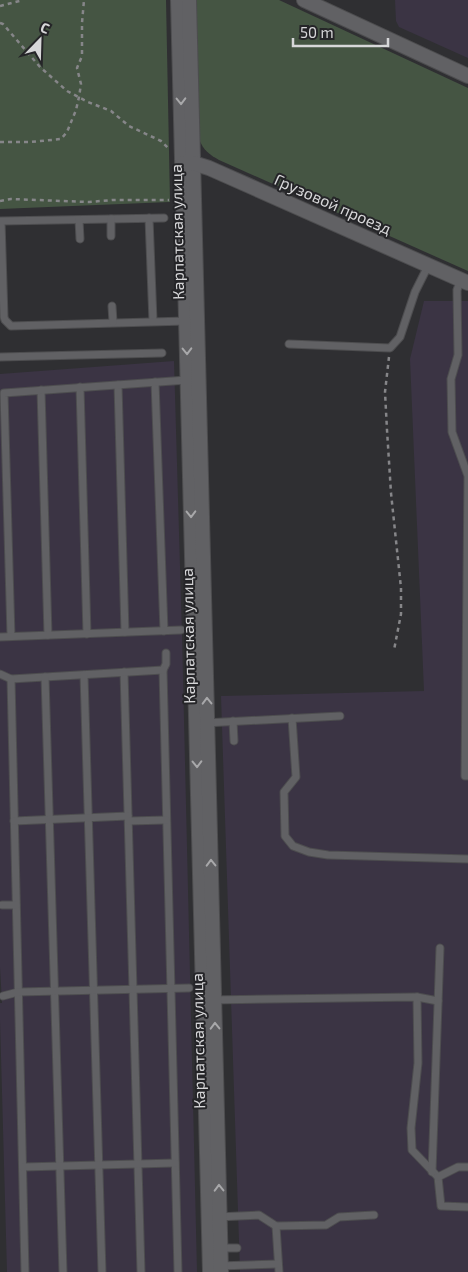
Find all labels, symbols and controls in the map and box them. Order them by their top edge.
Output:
north arrow [15,15,65,65]
scale bar [293,15,388,47]
text: С [38,18,52,37]
text: 50 m [300,23,334,41]
one-way arrow [175,97,186,105]
street label: Карпатская улица [166,164,188,300]
street label: Грузовой проезд [271,169,395,239]
one-way arrow [182,348,192,355]
one-way arrow [186,510,196,518]
street label: Карпатская улица [177,568,199,704]
one-way arrow [202,697,212,704]
one-way arrow [192,760,202,768]
one-way arrow [206,859,216,867]
street label: Карпатская улица [187,973,209,1109]
one-way arrow [210,1022,221,1030]
one-way arrow [214,1184,225,1192]

